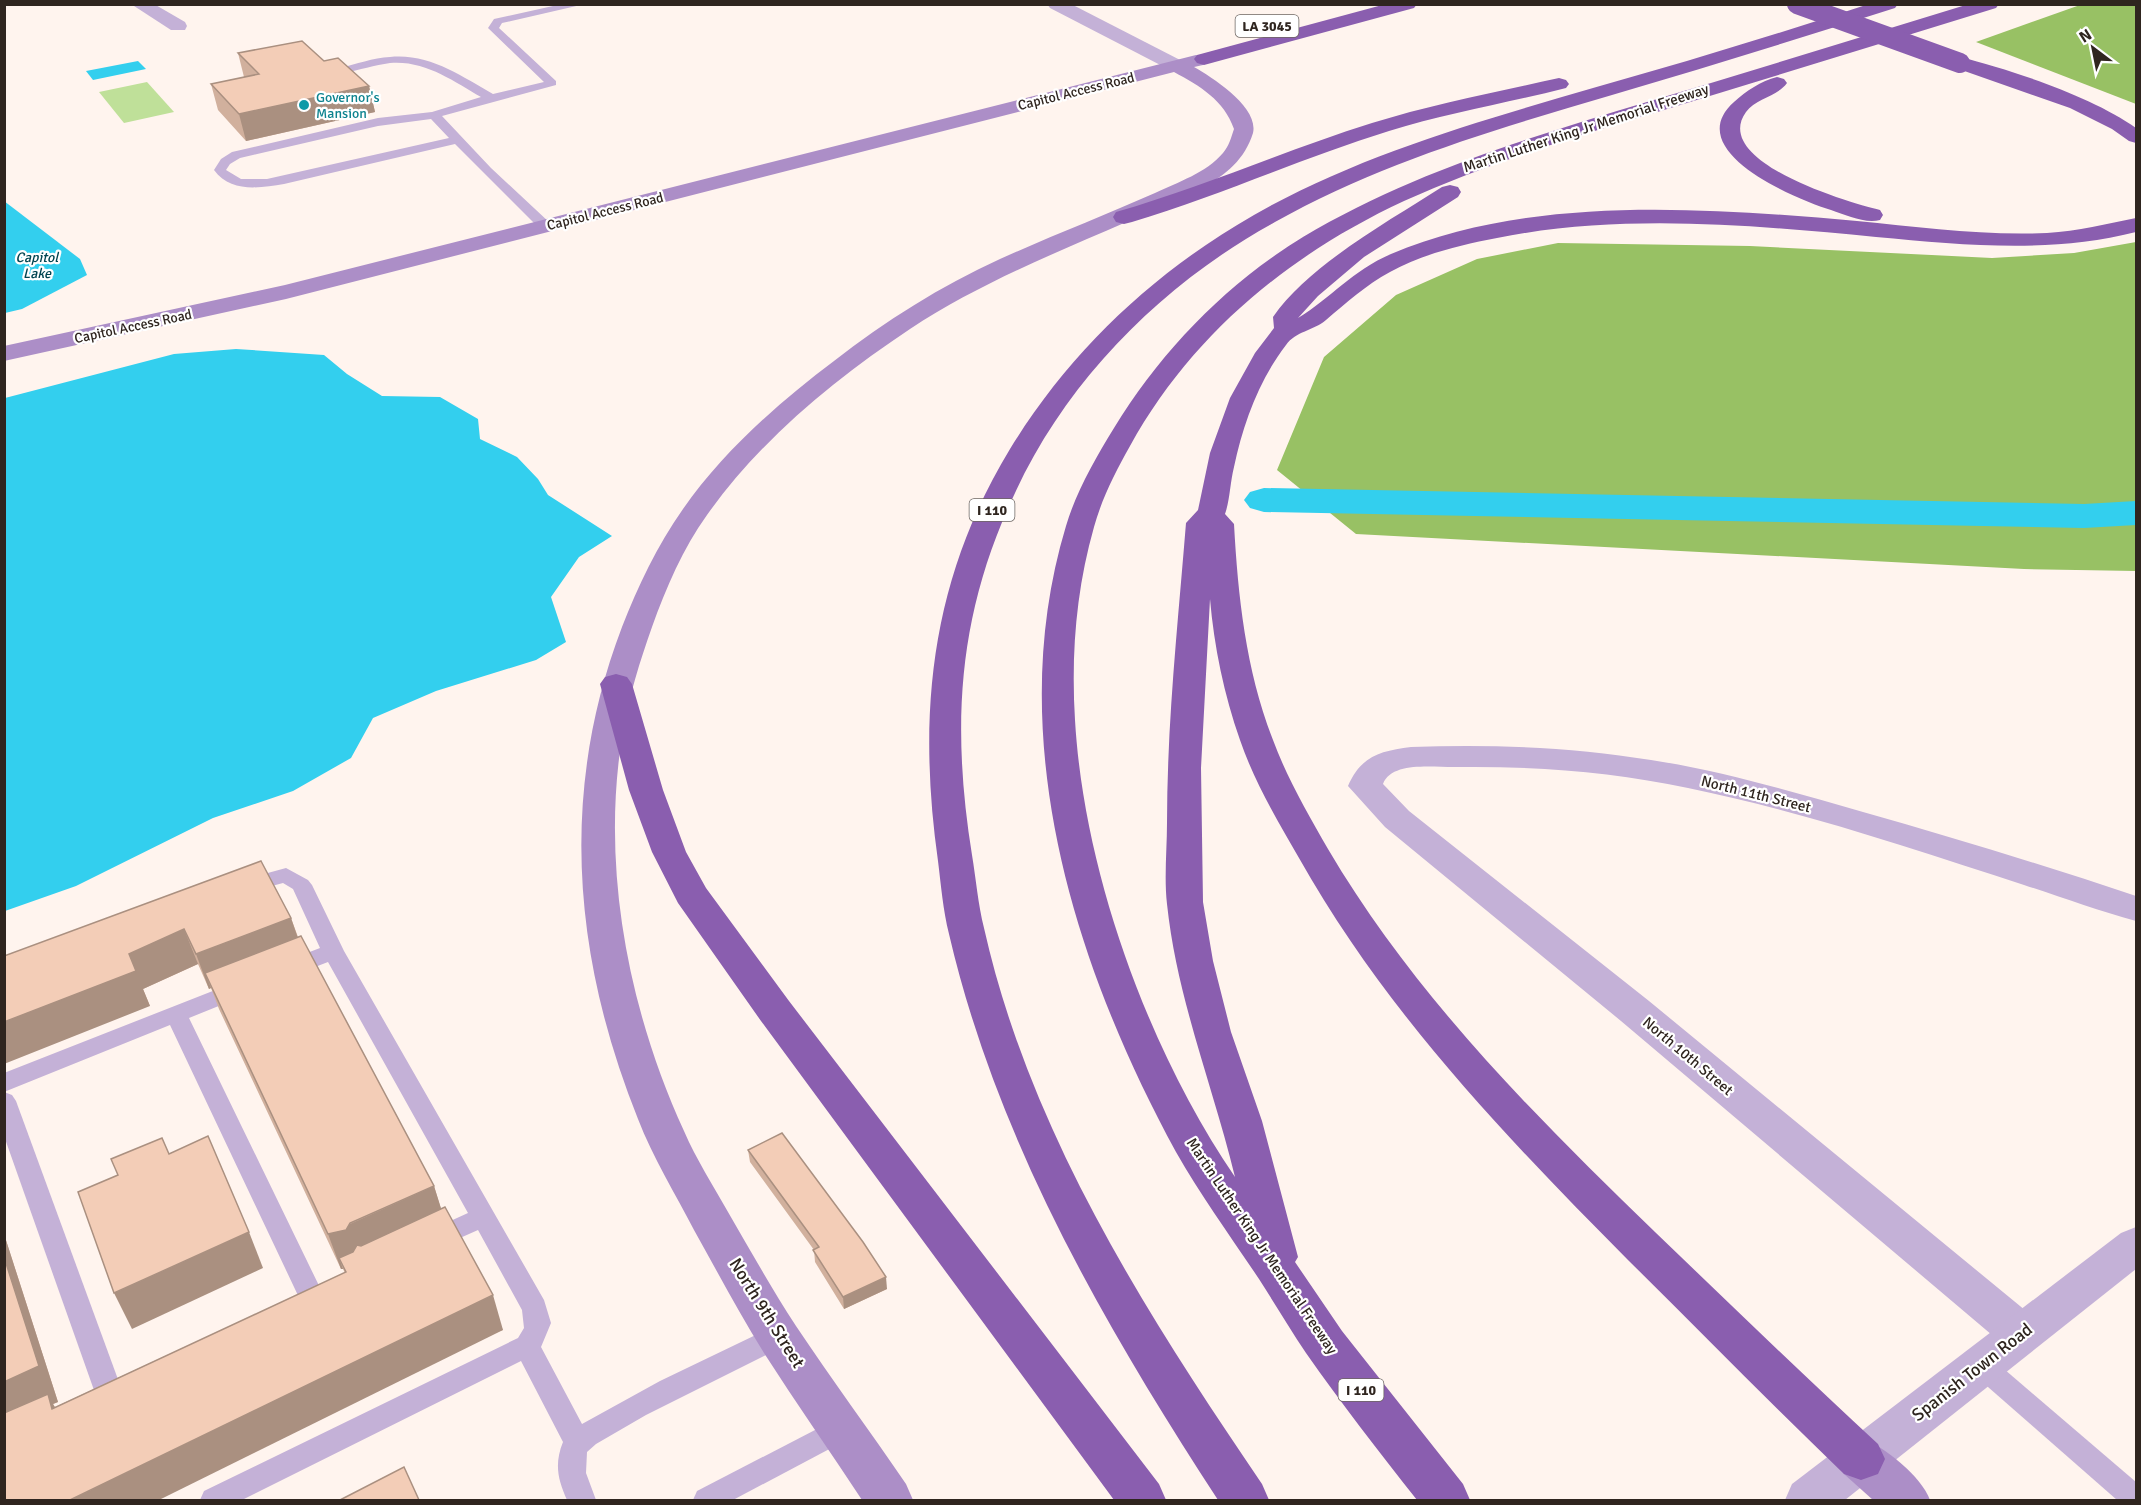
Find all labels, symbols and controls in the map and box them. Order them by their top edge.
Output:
road number: LA 3045 [1236,15,1298,37]
north arrow [2063,18,2123,78]
text: N [2076,25,2096,48]
street label: Capitol Access Road [1016,69,1136,114]
street label: Martin Luther King Jr Memorial Freeway [1461,80,1711,176]
place label: Governor's Mansion [316,89,380,122]
marker: Governor's Mansion [297,98,311,112]
street label: Capitol Access Road [545,189,665,234]
water label: Capitol Lake [16,249,59,282]
street label: Capitol Access Road [73,306,193,347]
road number: I 110 [970,499,1014,521]
street label: North 11th Street [1699,772,1813,816]
street label: North 10th Street [1639,1013,1737,1099]
street label: Martin Luther King Jr Memorial Freeway [1183,1134,1341,1358]
street label: North 9th Street [724,1254,810,1372]
street label: Spanish Town Road [1907,1318,2037,1426]
road number: I 110 [1338,1379,1384,1401]

